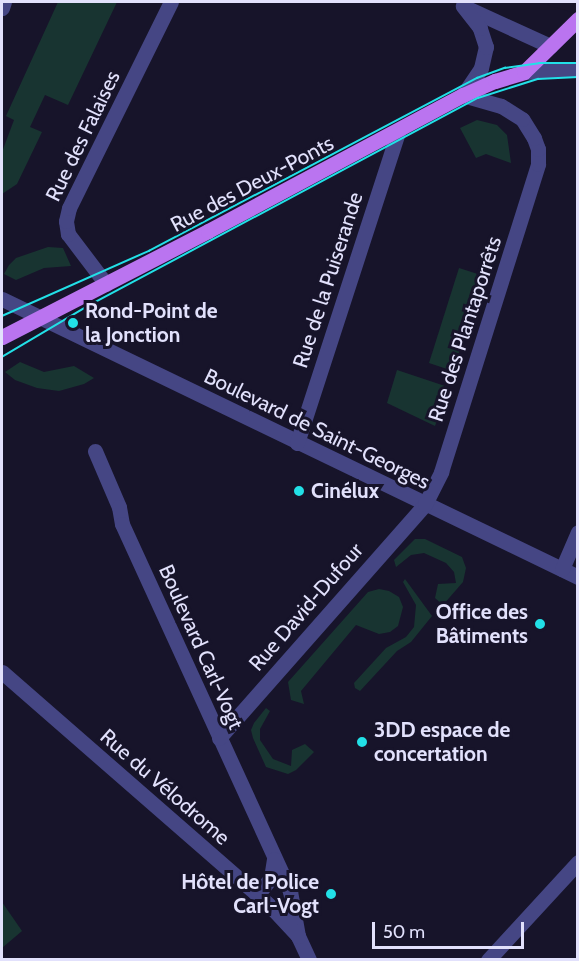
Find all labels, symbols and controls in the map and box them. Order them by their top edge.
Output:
street label: Rue des Falaises [41,67,125,205]
street label: Rue des Deux-Ponts [166,130,338,238]
street label: Rue de la Puiserande [288,189,368,371]
street label: Rue des Plantaporrêts [423,233,507,425]
place label: Rond-Point de la Jonction [85,298,218,348]
marker: Rond-Point de la Jonction [66,316,80,330]
street label: Boulevard de Saint-Georges [200,363,434,495]
place label: Cinélux [311,478,379,504]
marker: Cinélux [292,484,306,498]
street label: Rue David-Dufour [244,538,368,676]
street label: Boulevard Carl-Vogt [153,561,249,733]
place label: Office des Bâtiments [436,599,528,649]
marker: Office des Bâtiments [533,617,547,631]
place label: 3DD espace de concertation [374,717,510,767]
street label: Rue du Vélodrome [95,724,235,850]
marker: 3DD espace de concertation [355,735,369,749]
place label: Hôtel de Police Carl-Vogt [181,869,319,919]
marker: Hôtel de Police Carl-Vogt [324,887,338,901]
scale bar [375,910,526,948]
text: 50 m [383,921,425,943]

